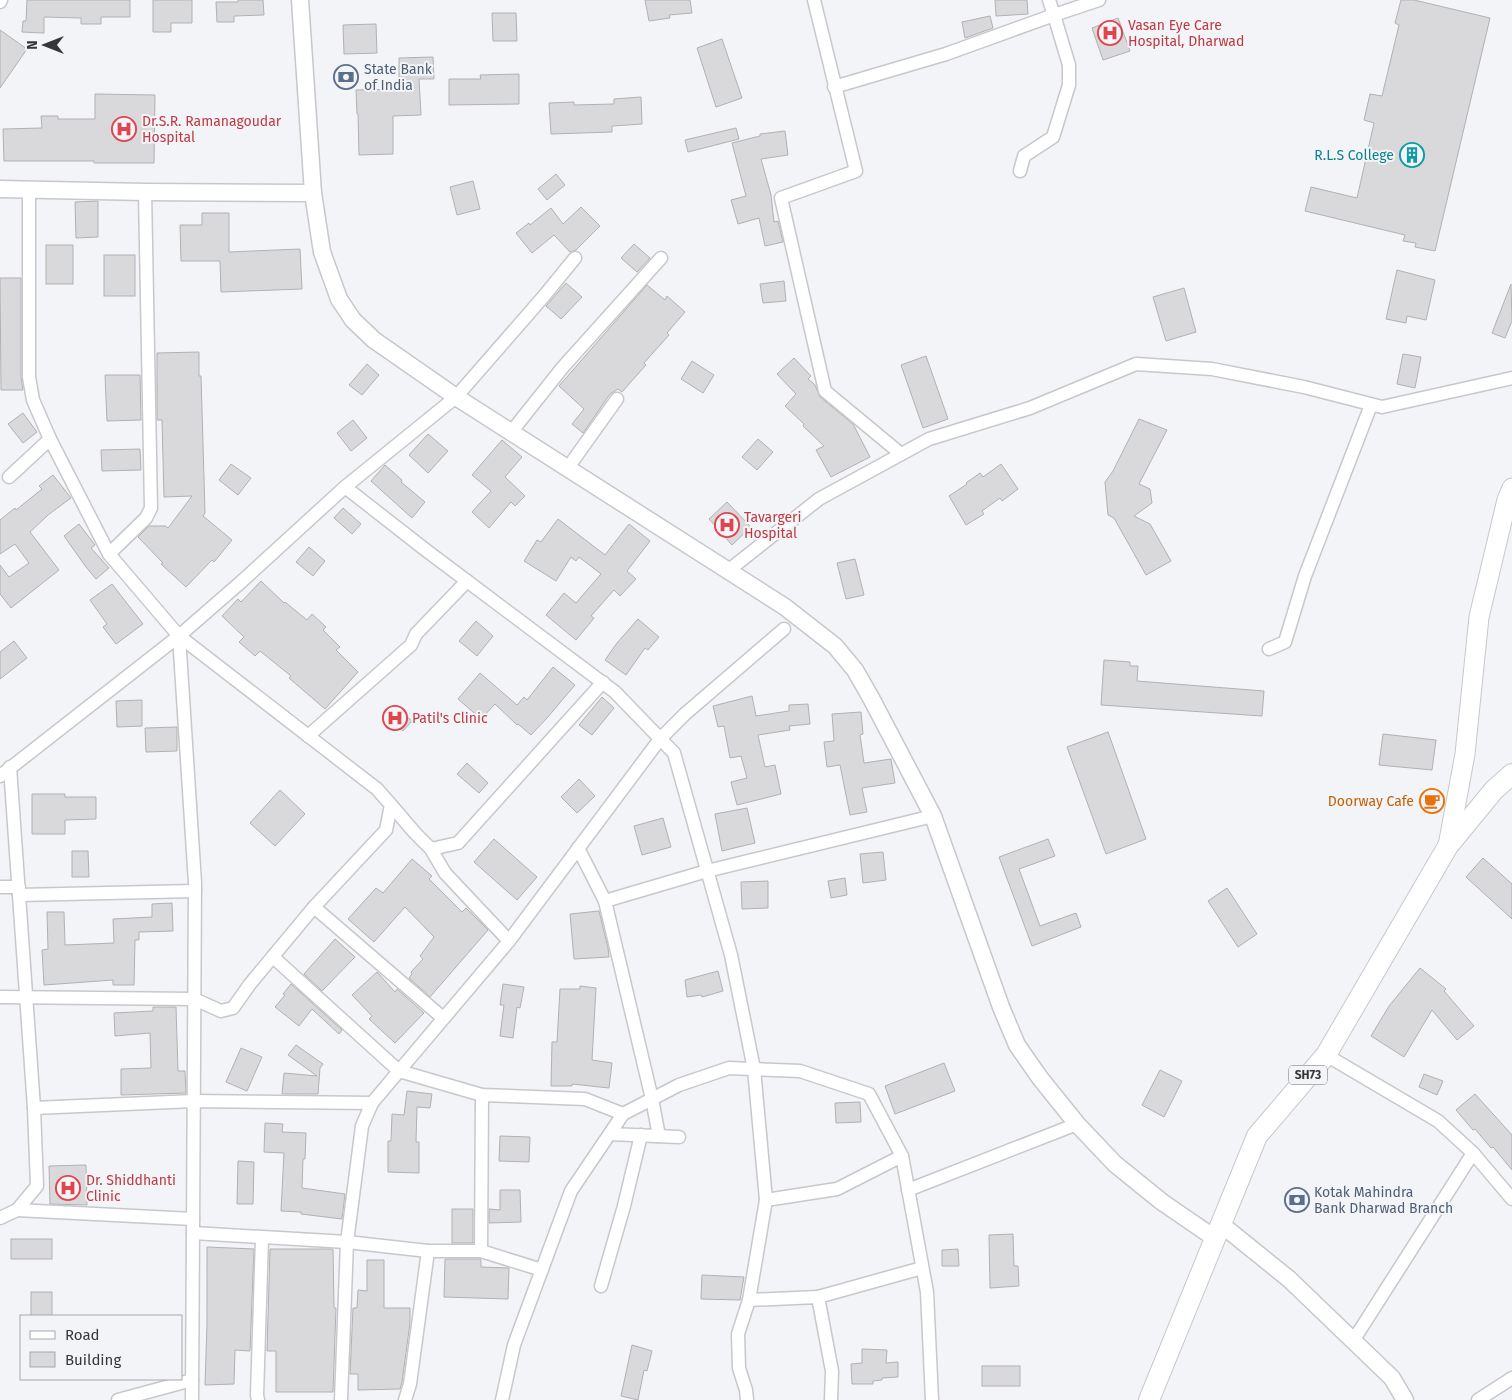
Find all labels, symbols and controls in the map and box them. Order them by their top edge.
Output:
place label: Vasan Eye Care Hospital, Dharwad [1128,17,1244,50]
north arrow [20,20,70,70]
hospital icon: Vasan Eye Care Hospital, Dharwad [1097,20,1123,46]
text: N [24,40,41,50]
place label: State Bank of India [364,61,433,94]
bank icon: State Bank of India [333,64,359,90]
place label: Dr.S.R. Ramanagoudar Hospital [142,113,282,146]
hospital icon: Dr.S.R. Ramanagoudar Hospital [111,116,137,142]
building icon: R.L.S College [1399,142,1425,168]
place label: R.L.S College [1314,147,1394,164]
place label: Tavargeri Hospital [744,509,801,542]
hospital icon: Tavargeri Hospital [714,512,740,538]
hospital icon: Patil's Clinic [382,705,408,731]
place label: Patil's Clinic [412,710,488,727]
cafe icon: Doorway Cafe [1419,788,1445,814]
place label: Doorway Cafe [1328,793,1414,810]
road number: SH73 [1289,1066,1327,1084]
place label: Dr. Shiddhanti Clinic [86,1172,176,1205]
hospital icon: Dr. Shiddhanti Clinic [55,1175,81,1201]
place label: Kotak Mahindra Bank Dharwad Branch [1314,1184,1453,1217]
bank icon: Kotak Mahindra Bank Dharwad Branch [1284,1187,1310,1213]
legend [20,1315,182,1380]
text: Road [65,1326,100,1344]
text: Building [65,1351,121,1369]

